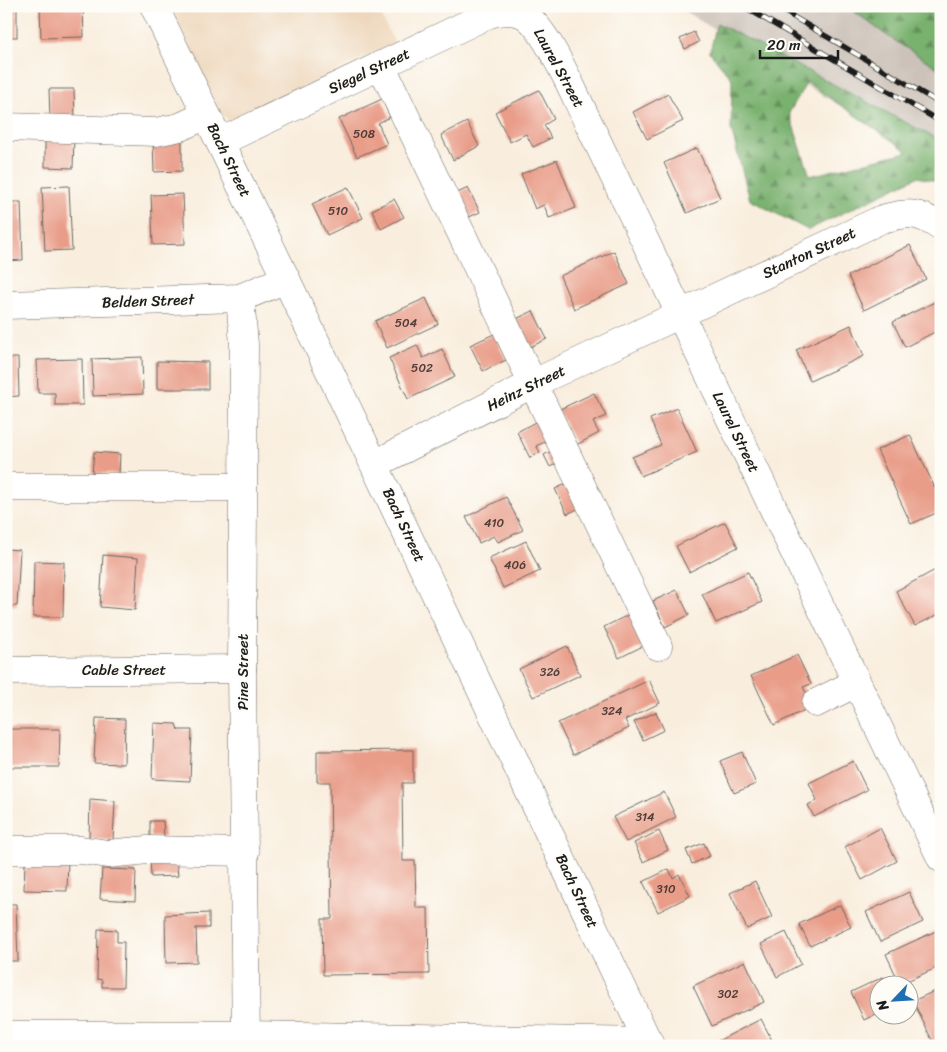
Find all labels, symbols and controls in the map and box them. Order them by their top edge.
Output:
street label: Laurel Street [526,23,592,113]
scale bar [760,28,837,60]
text: 20 m [767,32,801,58]
street label: Siegel Street [324,40,415,101]
street label: Bach Street [200,118,258,202]
house number: 508 [353,123,375,145]
house number: 510 [328,200,348,222]
street label: Stanton Street [758,220,861,286]
street label: Belden Street [101,286,195,316]
house number: 504 [395,312,418,334]
house number: 502 [411,357,433,379]
street label: Heinz Street [482,357,570,418]
street label: Laurel Street [705,387,767,477]
street label: Bach Street [375,483,433,567]
house number: 410 [484,512,505,534]
house number: 406 [504,554,526,576]
street label: Pine Street [230,633,256,710]
street label: Cable Street [82,657,167,683]
house number: 326 [540,661,560,683]
house number: 324 [601,700,623,722]
house number: 314 [635,806,655,828]
street label: Bach Street [548,849,606,933]
house number: 310 [656,878,676,900]
north arrow [870,974,920,1024]
house number: 302 [717,983,739,1005]
text: N [869,995,896,1016]

